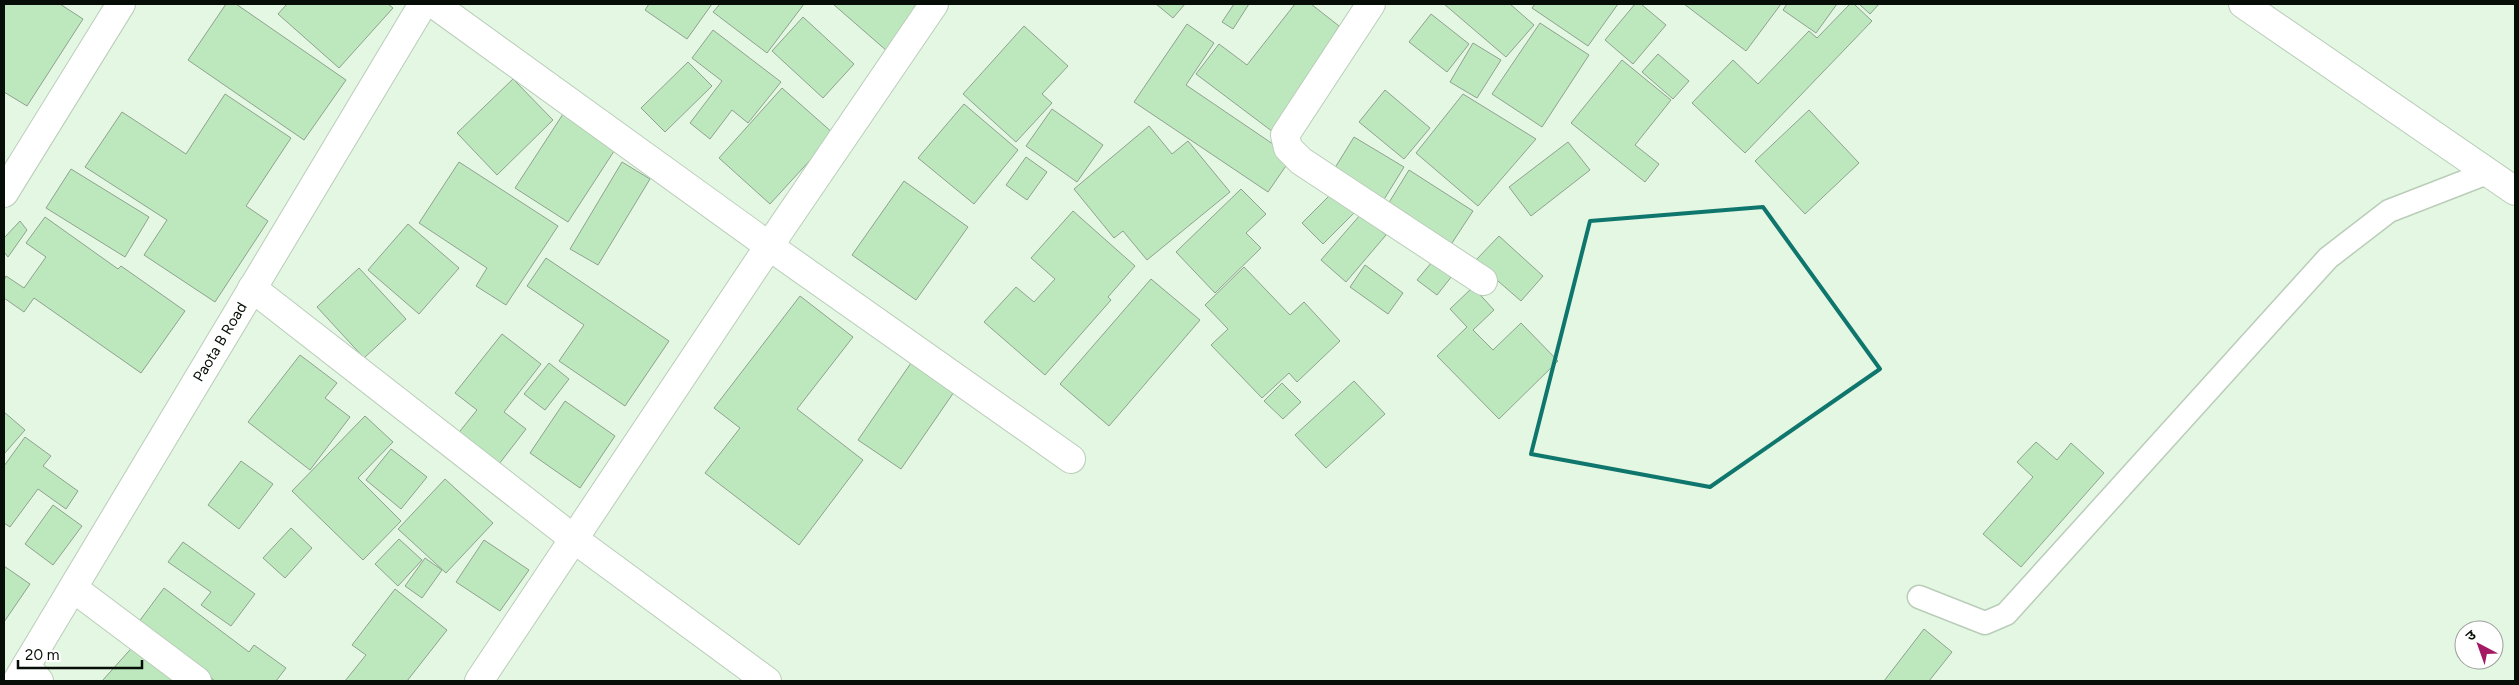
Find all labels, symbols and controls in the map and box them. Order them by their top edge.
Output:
street label: Paota B Road [189,299,251,385]
north arrow [2454,620,2504,670]
text: उ [2462,626,2480,645]
scale bar [18,638,141,670]
text: 20 m [25,646,59,664]

